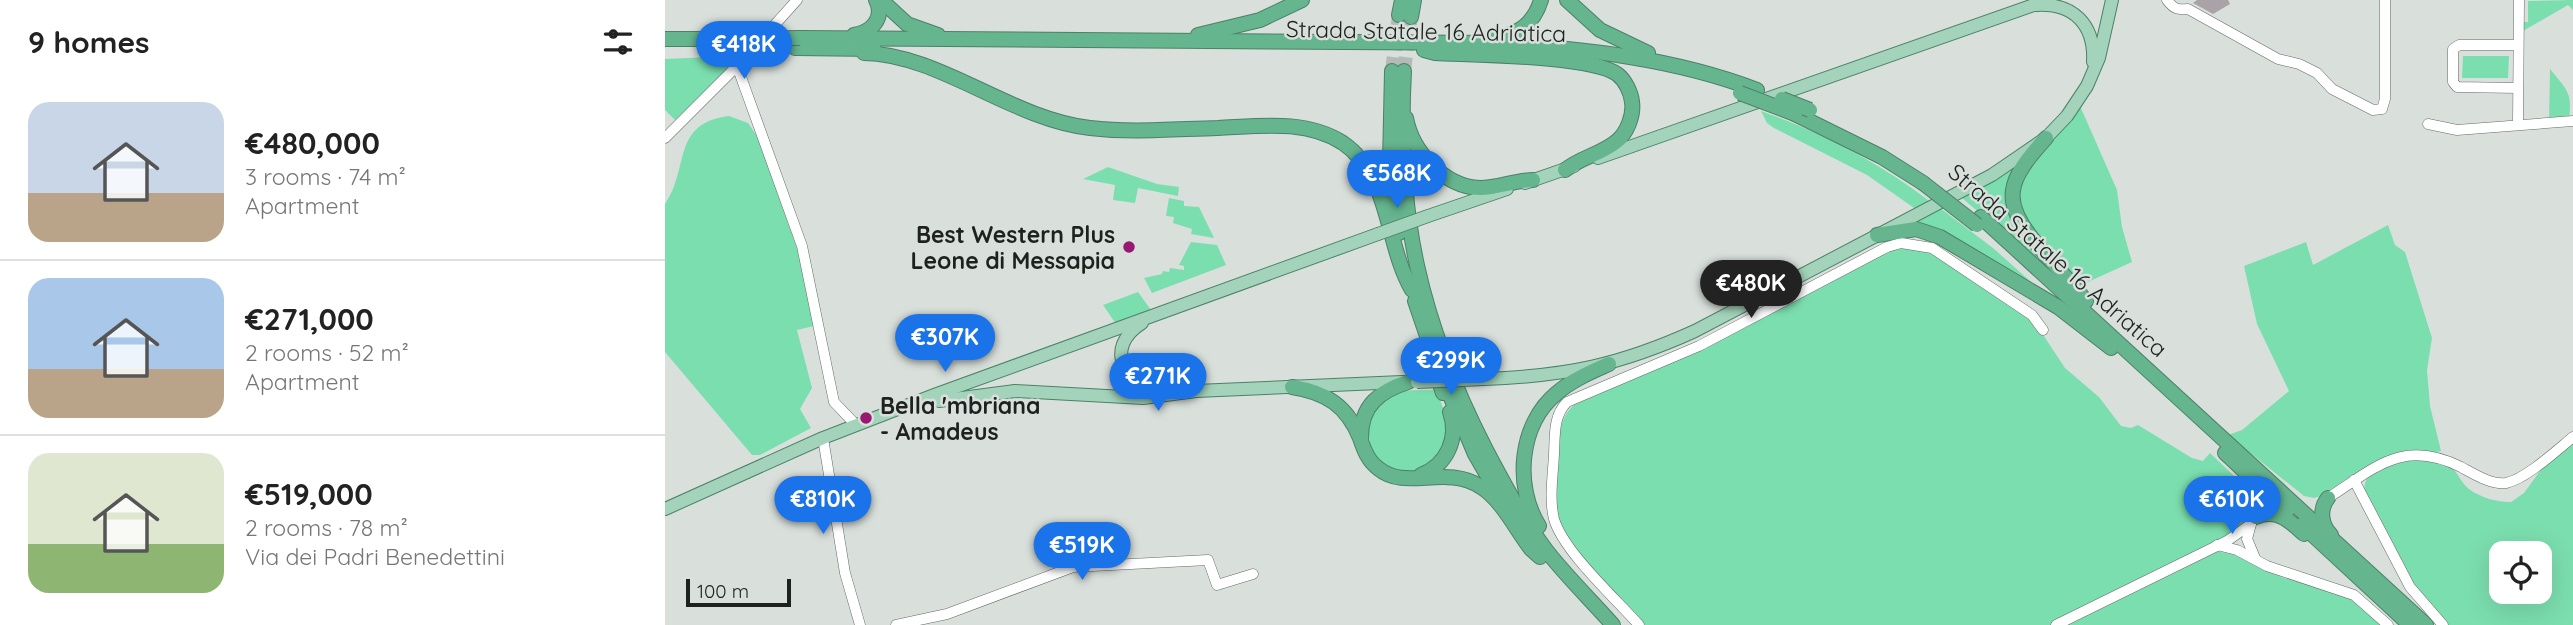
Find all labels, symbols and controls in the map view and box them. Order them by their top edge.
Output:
street label: Strada Statale 16 Adriatica [1286,14,1566,48]
pin: €418K [695,22,793,81]
text: 9 homes [28,23,150,61]
icon: filters [599,23,637,61]
text: €418K [712,29,776,58]
text: €480,000 [245,124,380,162]
icon: home [84,130,168,214]
pin: €568K [1348,150,1446,210]
street label: Strada Statale 16 Adriatica [1943,157,2173,363]
text: €568K [1363,158,1431,187]
text: 3 rooms · 74 m² [245,162,406,191]
text: Apartment [245,191,359,220]
place label: Best Western Plus Leone di Messapia [911,220,1115,275]
marker: Best Western Plus Leone di Messapia [1121,239,1137,255]
pin: €480K [1702,260,1800,320]
text: €480K [1716,268,1786,297]
text: €271,000 [245,300,374,338]
icon: home [84,306,168,390]
pin: €307K [896,314,994,374]
text: €307K [911,322,979,351]
text: 2 rooms · 52 m² [245,338,409,367]
pin: €299K [1402,338,1500,397]
text: €299K [1417,345,1485,374]
pin: €271K [1109,354,1207,413]
text: €271K [1125,361,1191,390]
text: Apartment [245,367,359,396]
place label: Bella 'mbriana - Amadeus [880,391,1040,446]
marker: Bella 'mbriana - Amadeus [858,410,874,426]
text: €519,000 [245,475,373,513]
pin: €810K [774,476,872,536]
pin: €610K [2183,476,2281,536]
icon: home [84,481,168,565]
text: €810K [790,484,856,513]
text: €610K [2200,484,2264,513]
text: 2 rooms · 78 m² [245,513,408,542]
pin: €519K [1033,522,1131,582]
text: €519K [1050,530,1114,559]
map controls [2489,541,2552,604]
button: locate [2489,541,2552,604]
text: Via dei Padri Benedettini [245,542,505,571]
scale bar [686,576,791,608]
text: 100 m [697,579,749,603]

